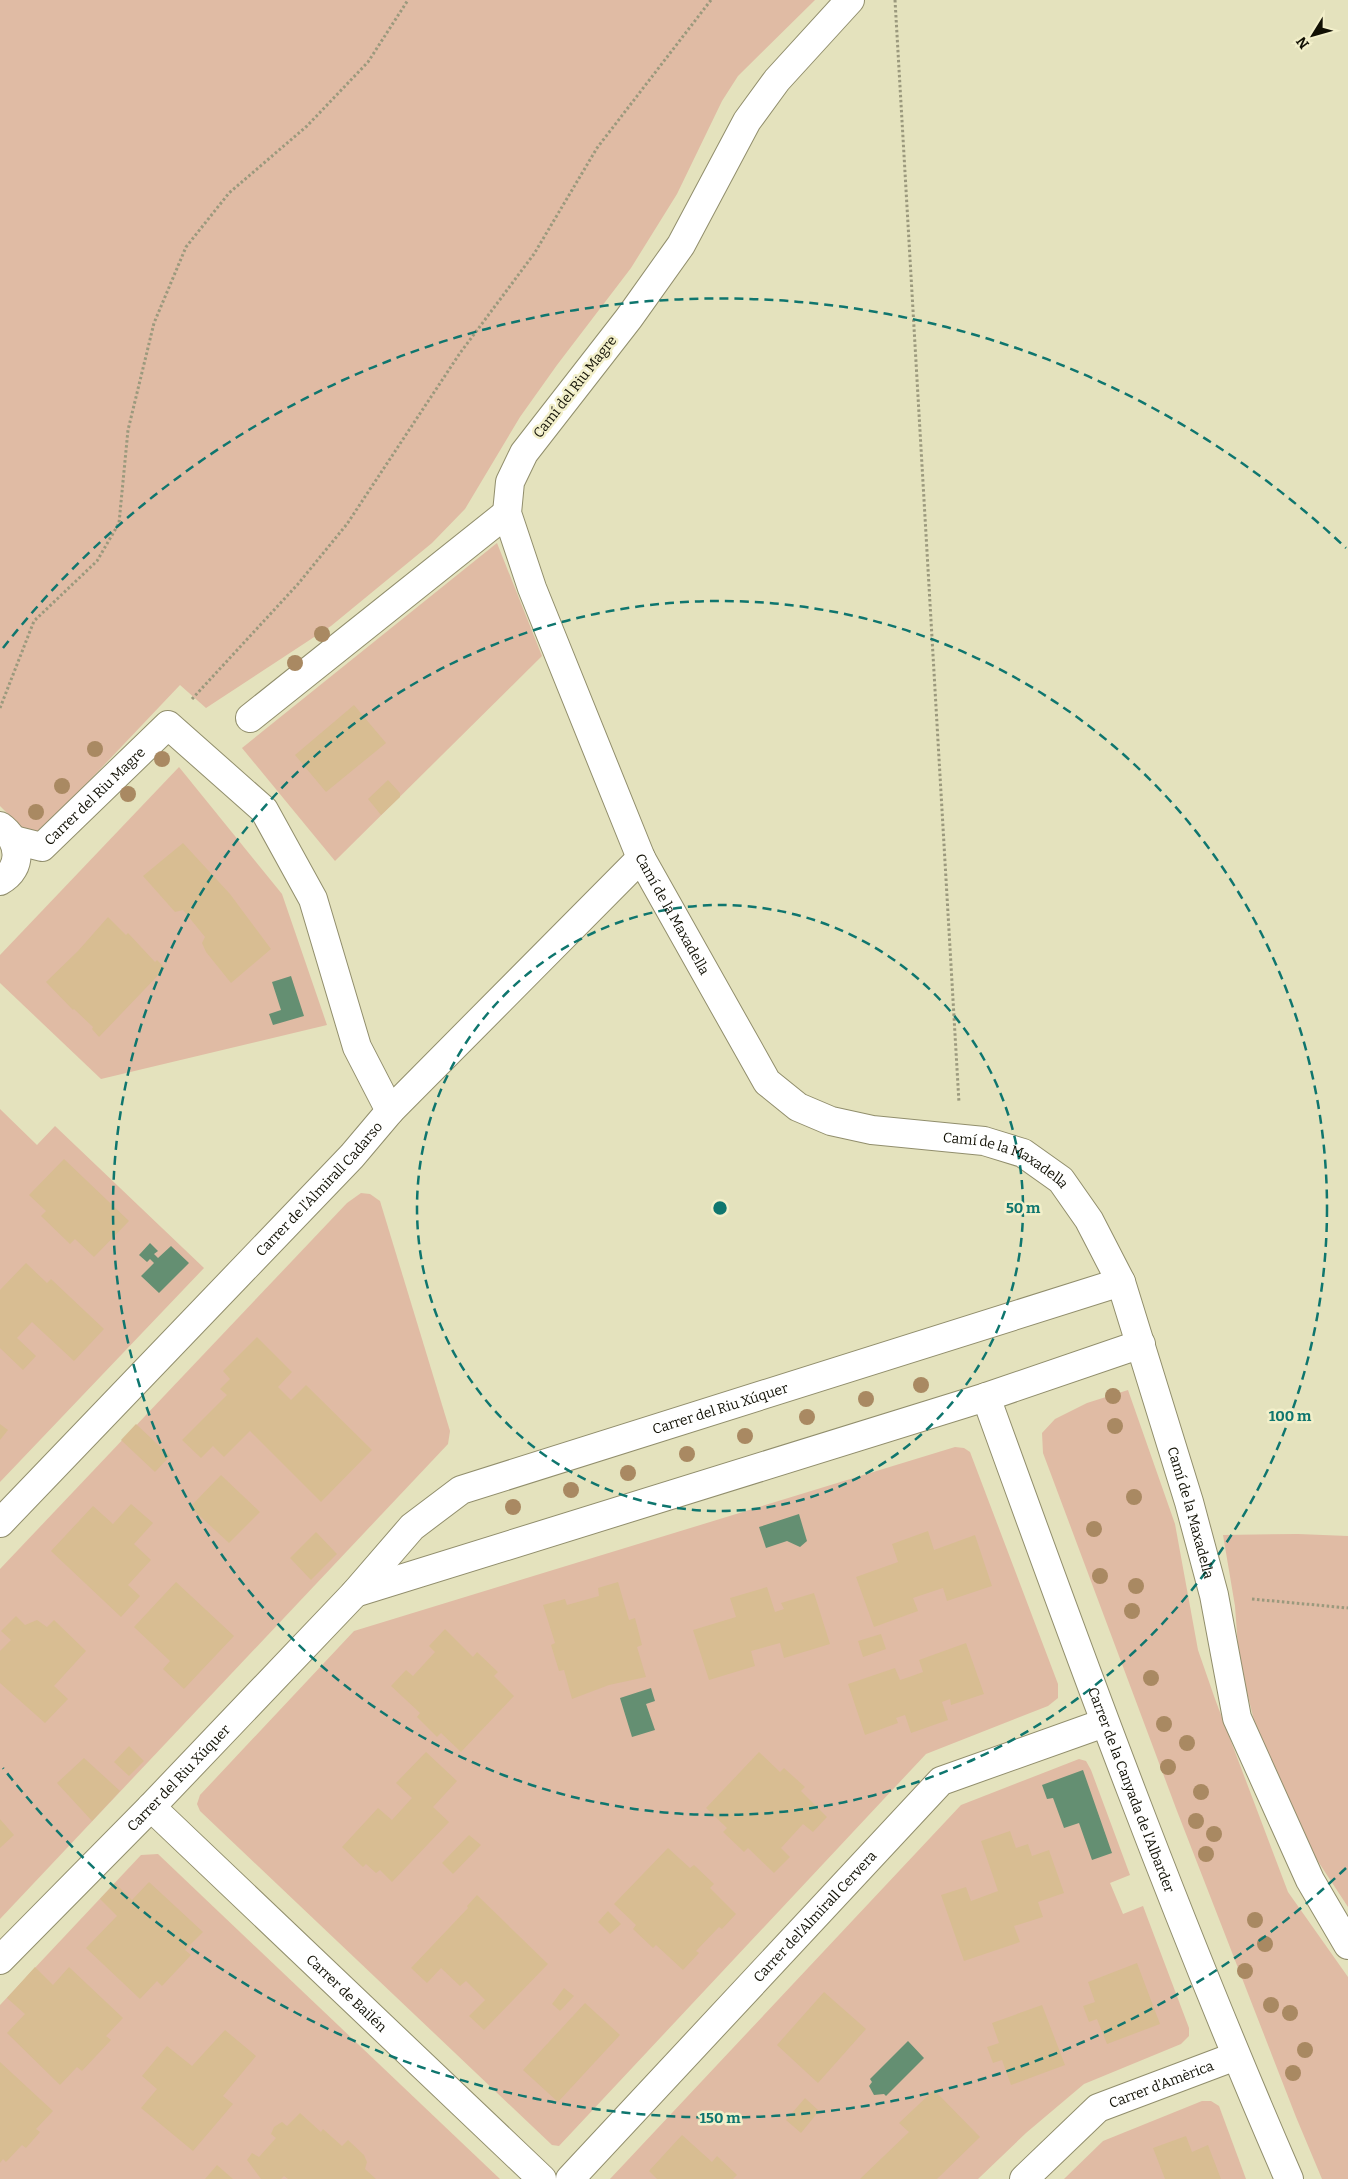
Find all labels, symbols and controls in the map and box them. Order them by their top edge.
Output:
north arrow [1288,10,1338,60]
text: N [1293,33,1313,52]
street label: Camí del Riu Magre [530,332,620,442]
street label: Carrer del Riu Magre [41,744,148,849]
street label: Camí de la Maxadella [632,850,713,978]
street label: Carrer de l'Almirall Cadarso [252,1118,386,1260]
street label: Camí de la Maxadella [942,1129,1073,1192]
centre of rings [711,1199,729,1217]
text: 50 m [1006,1199,1041,1217]
street label: Carrer del Riu Xúquer [650,1379,790,1438]
text: 100 m [1269,1407,1312,1425]
street label: Camí de la Maxadella [1164,1445,1218,1581]
street label: Carrer de la Canyada de l'Albarder [1084,1685,1178,1895]
street label: Carrer del Riu Xúquer [123,1721,234,1835]
street label: Carrer del'Almirall Cervera [750,1847,880,1986]
street label: Carrer de Bailén [303,1951,391,2036]
street label: Carrer d'Amèrica [1106,2057,1216,2112]
text: 150 m [699,2109,741,2127]

